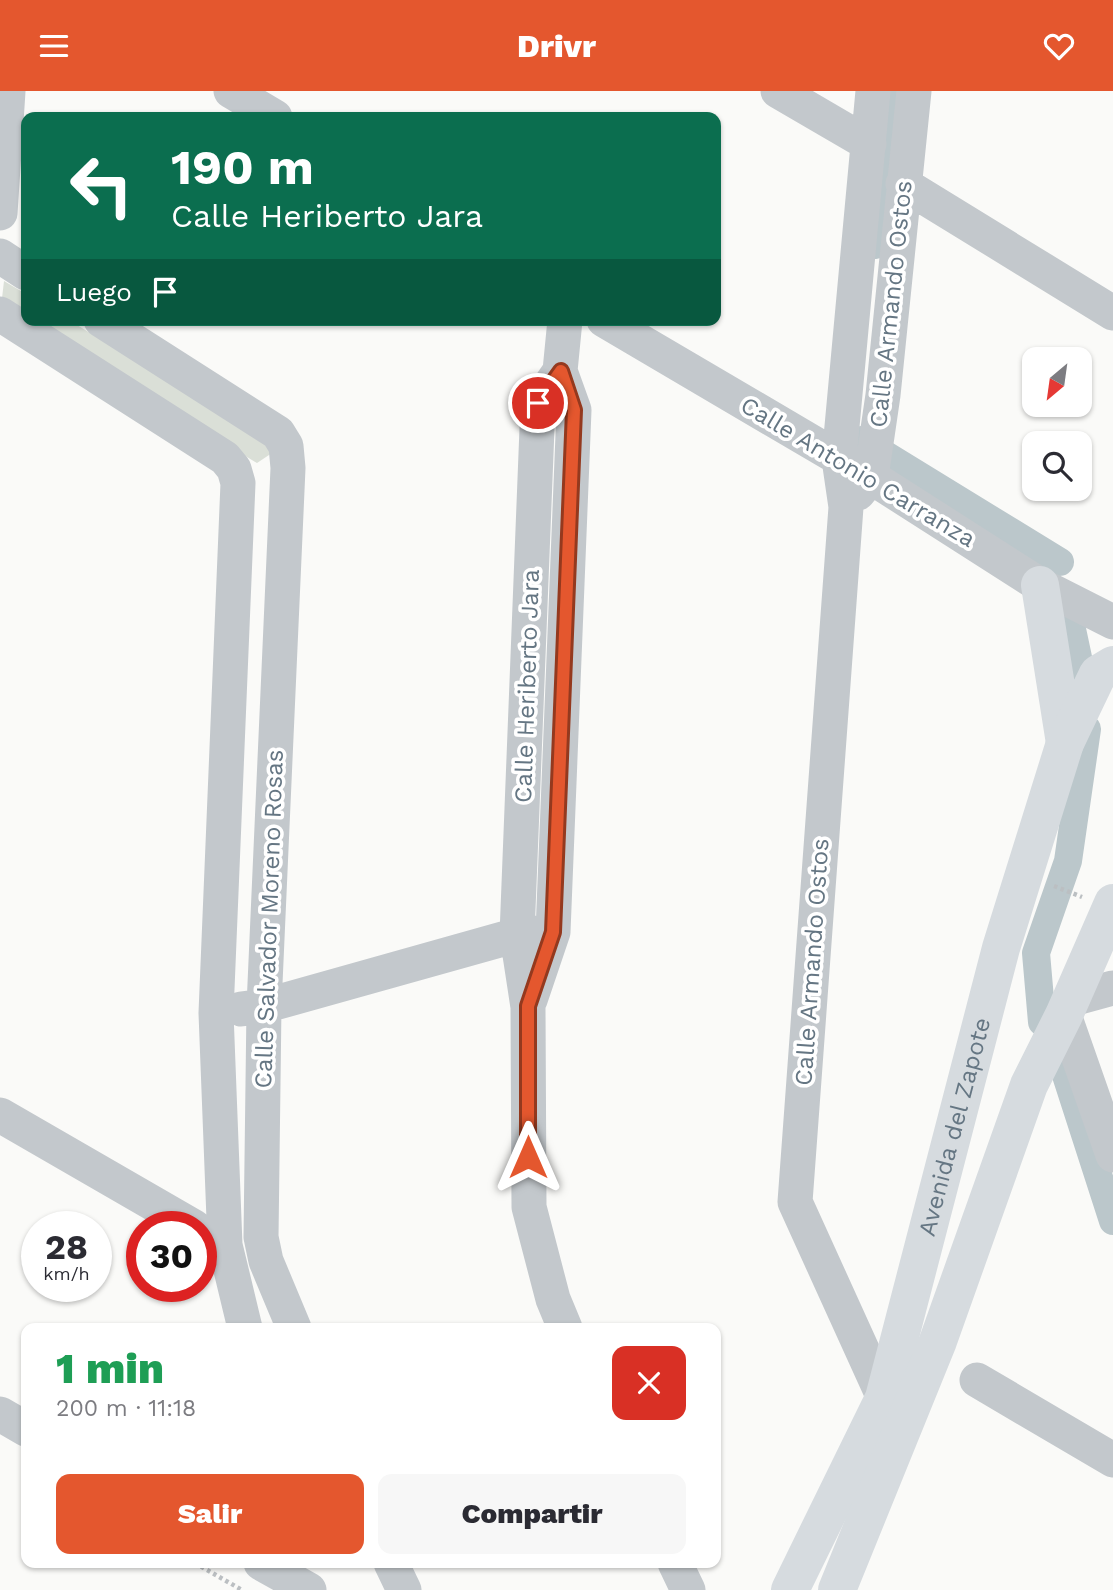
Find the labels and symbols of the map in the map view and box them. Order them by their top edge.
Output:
street label: Calle Armando Ostos [864,179,918,429]
north arrow [1022,347,1092,417]
pin [508,373,568,433]
street label: Calle Antonio Carranza [736,391,980,553]
street label: Calle Heriberto Jara [509,569,545,803]
street label: Calle Salvador Moreno Rosas [249,749,289,1089]
street label: Calle Armando Ostos [789,837,835,1087]
street label: Avenida del Zapote [913,1015,996,1239]
position arrow [491,1120,565,1194]
speed limit sign: 30 [126,1211,217,1302]

